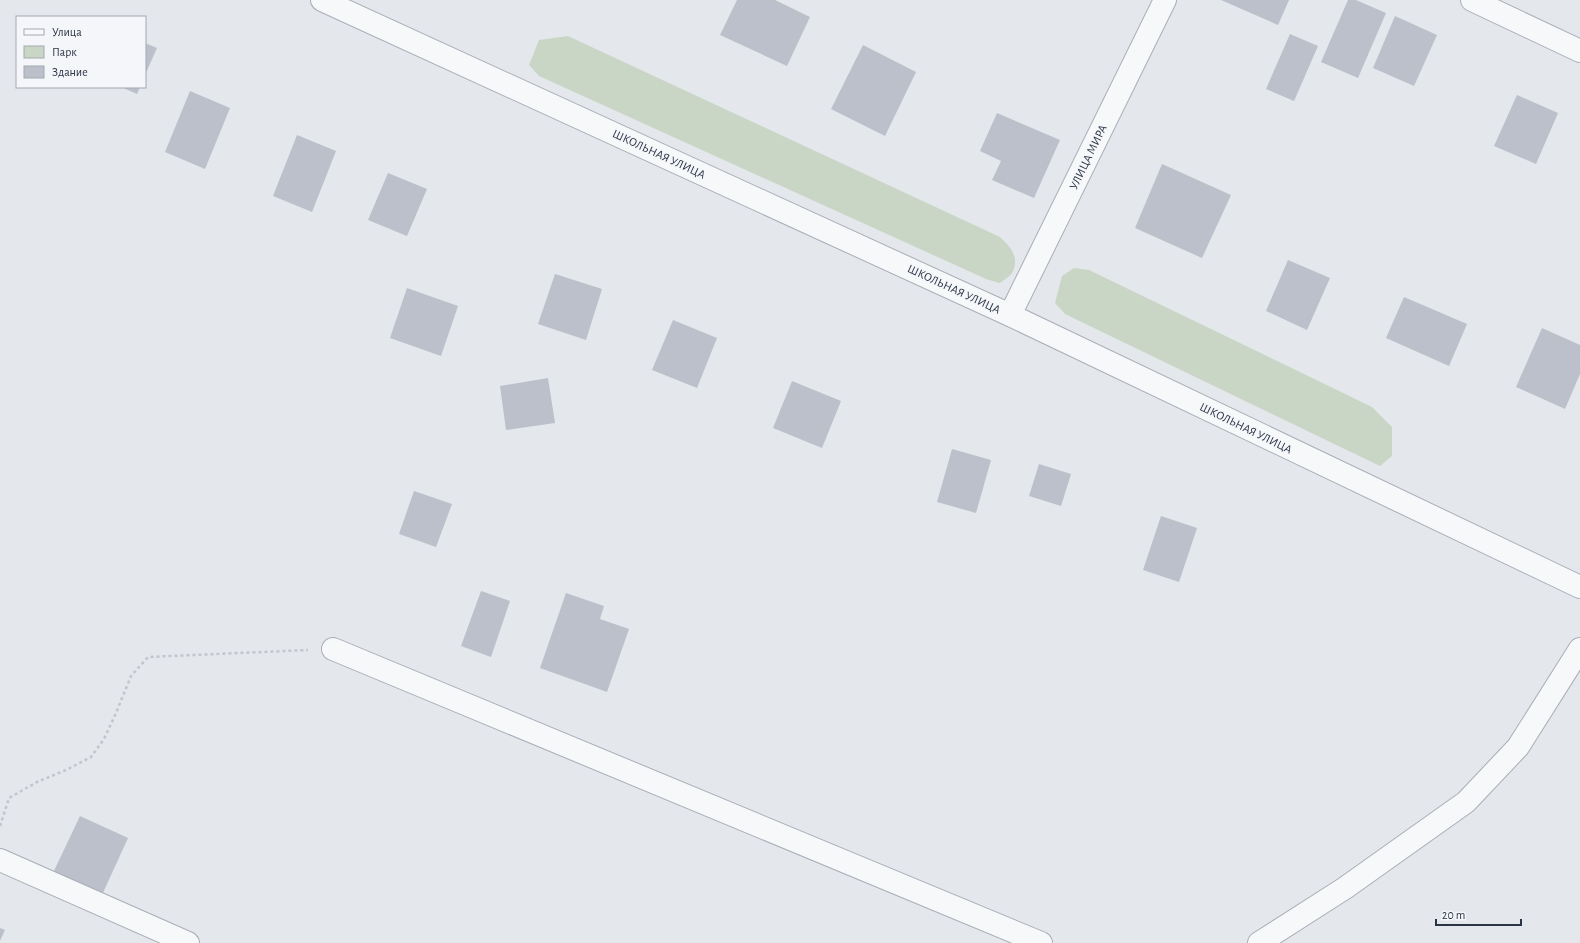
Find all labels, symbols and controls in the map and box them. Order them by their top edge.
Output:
legend [16,16,146,88]
text: Улица [52,26,82,38]
text: Парк [52,46,77,58]
text: Здание [52,66,88,78]
street label: УЛИЦА МИРА [1067,123,1109,191]
street label: ШКОЛЬНАЯ УЛИЦА [611,127,707,181]
street label: ШКОЛЬНАЯ УЛИЦА [906,262,1002,316]
street label: ШКОЛЬНАЯ УЛИЦА [1198,400,1294,456]
scale bar [1436,901,1521,927]
text: 20 m [1442,909,1465,921]

